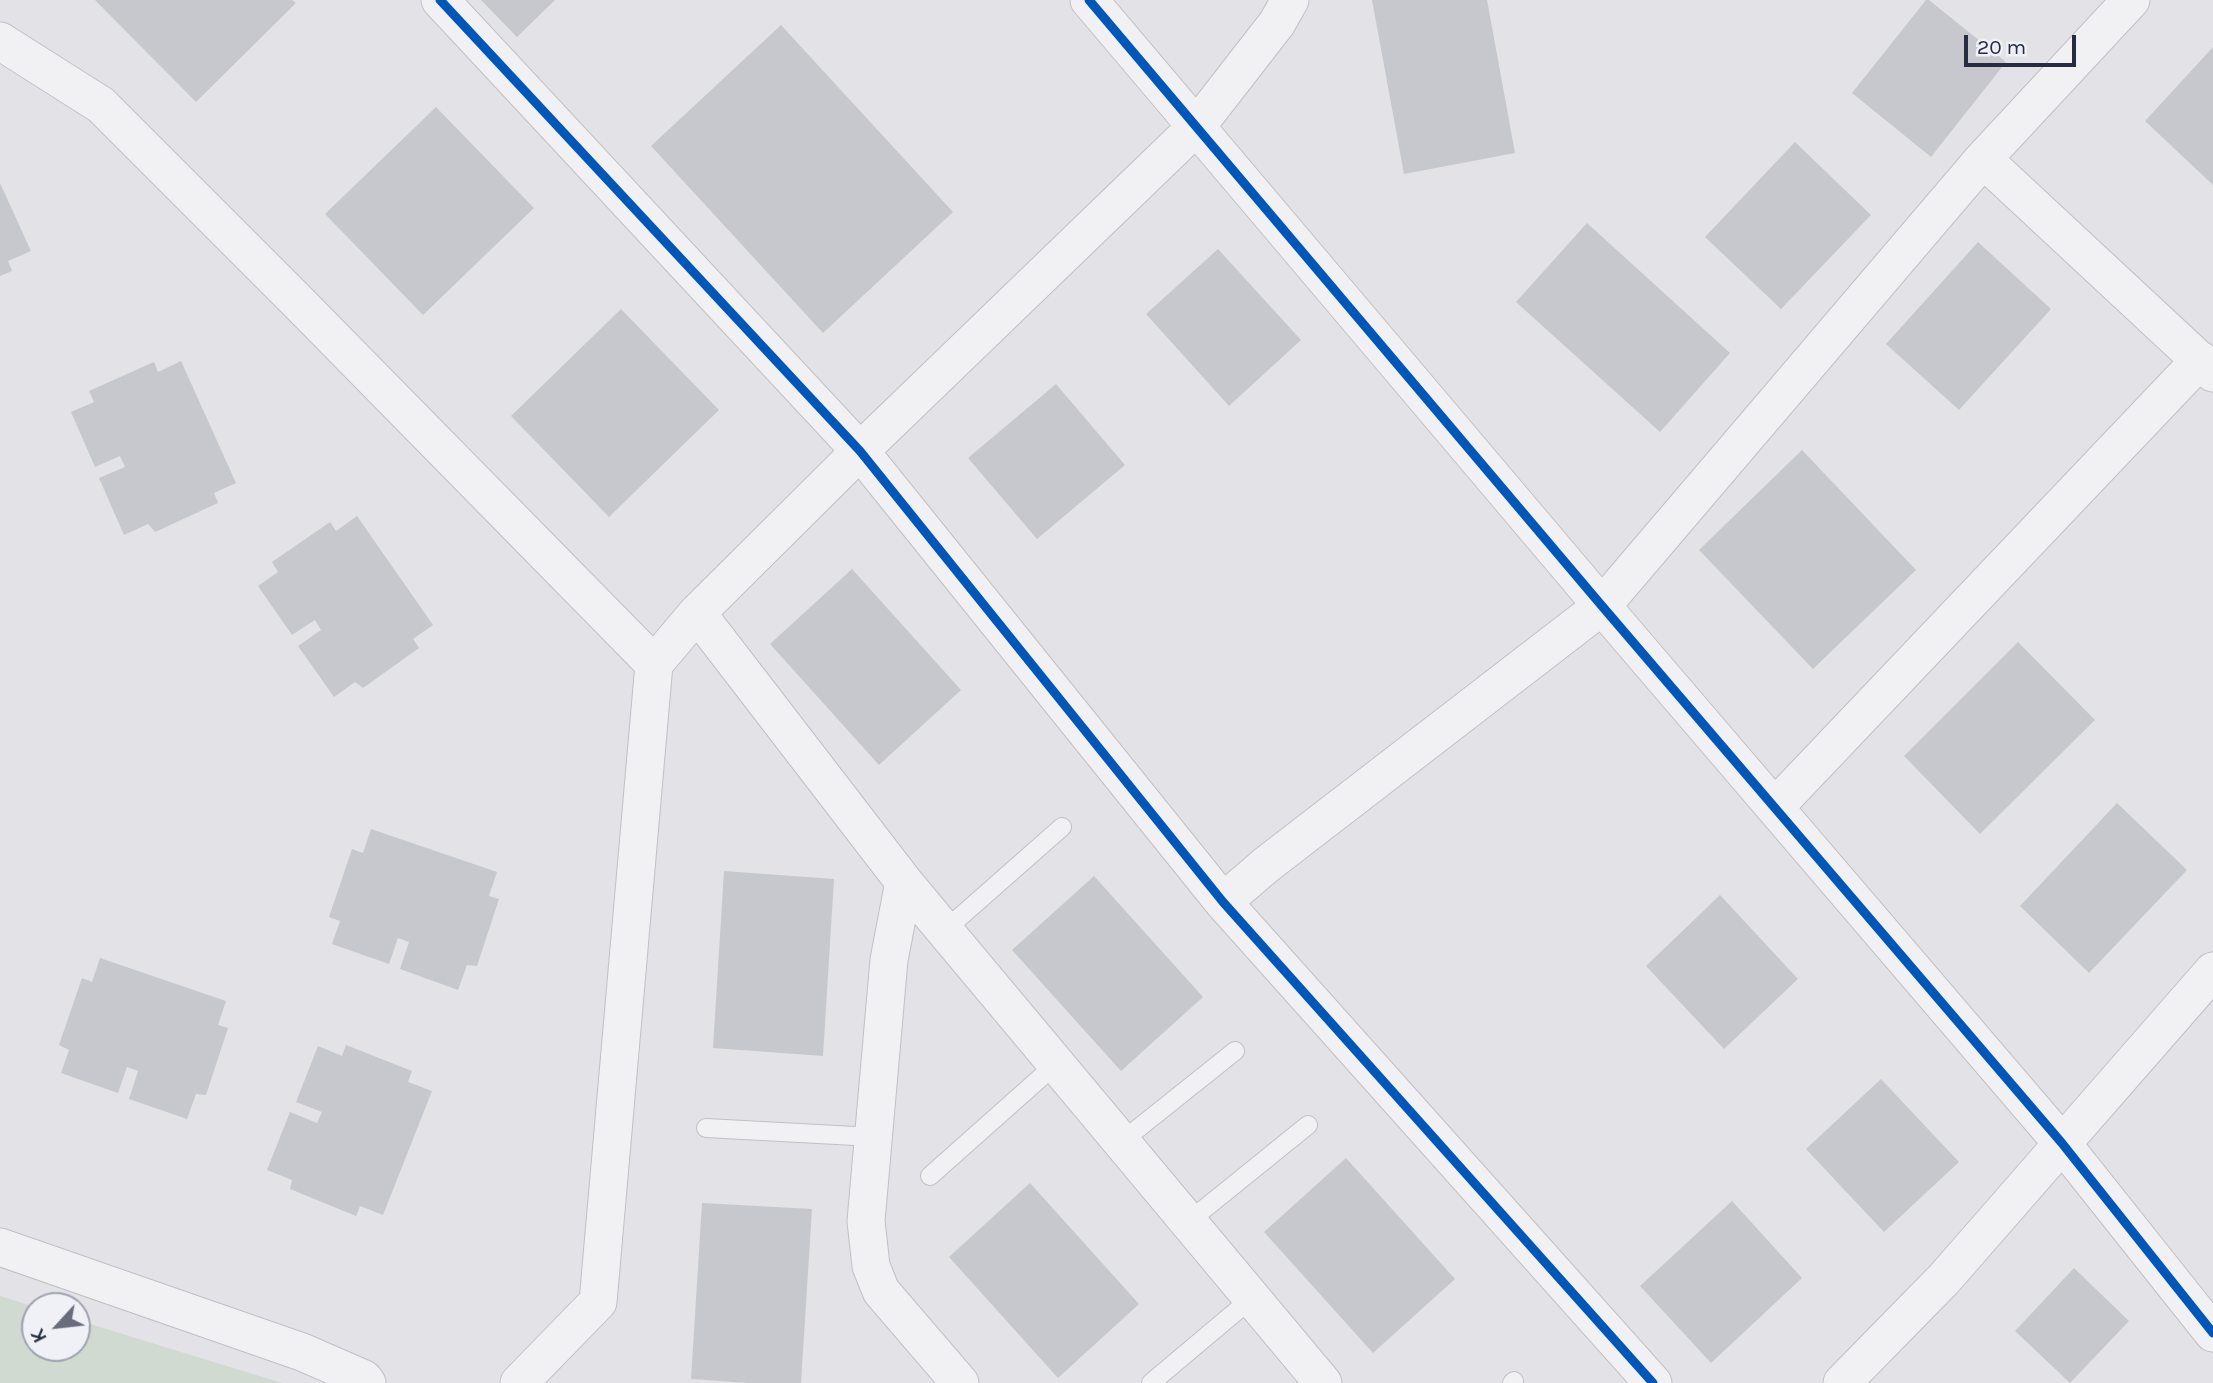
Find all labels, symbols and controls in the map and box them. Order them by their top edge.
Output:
scale bar [1968,21,2080,65]
text: 20 m [1977,35,2026,59]
north arrow [21,1292,91,1362]
text: K [26,1325,52,1346]

